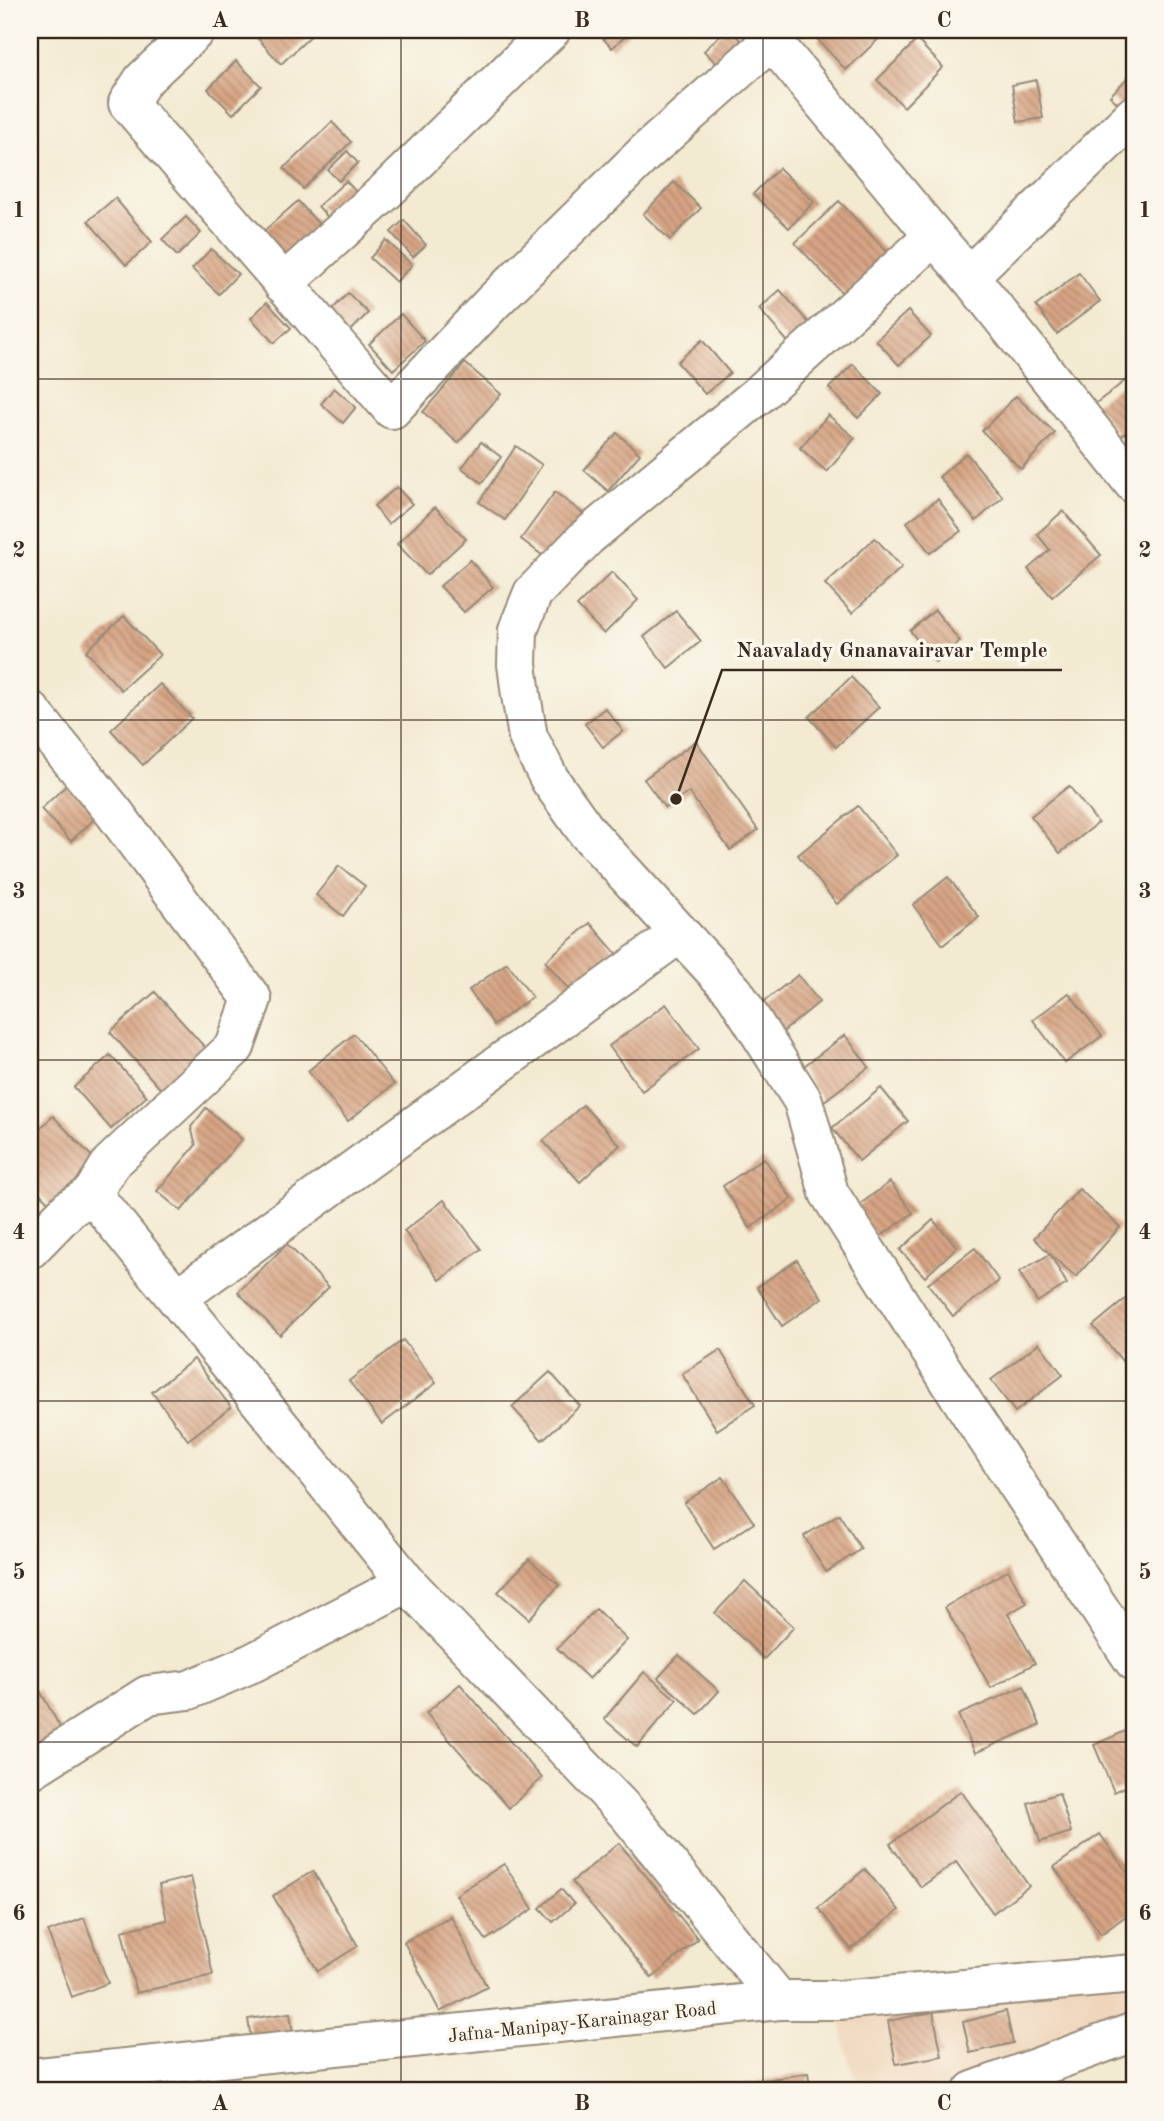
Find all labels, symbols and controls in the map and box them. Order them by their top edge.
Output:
text: A [211,9,229,32]
text: B [574,9,590,32]
text: C [936,9,952,32]
text: 1 [12,199,26,222]
text: 1 [1138,199,1152,222]
text: 2 [12,539,26,562]
text: 2 [1138,539,1152,562]
callout: Naavalady Gnanavairavar Temple [722,628,1062,670]
text: Naavalady Gnanavairavar Temple [736,641,1048,662]
text: 3 [12,880,26,903]
text: 3 [1138,880,1152,903]
text: 4 [12,1221,26,1244]
text: 4 [1138,1221,1152,1244]
text: 5 [12,1561,26,1584]
text: 5 [1138,1561,1152,1584]
text: 6 [12,1902,26,1925]
text: 6 [1138,1902,1152,1925]
street label: Jafna-Manipay-Karainagar Road [447,2000,718,2047]
text: A [211,2092,229,2115]
text: B [574,2092,590,2115]
text: C [936,2092,952,2115]

